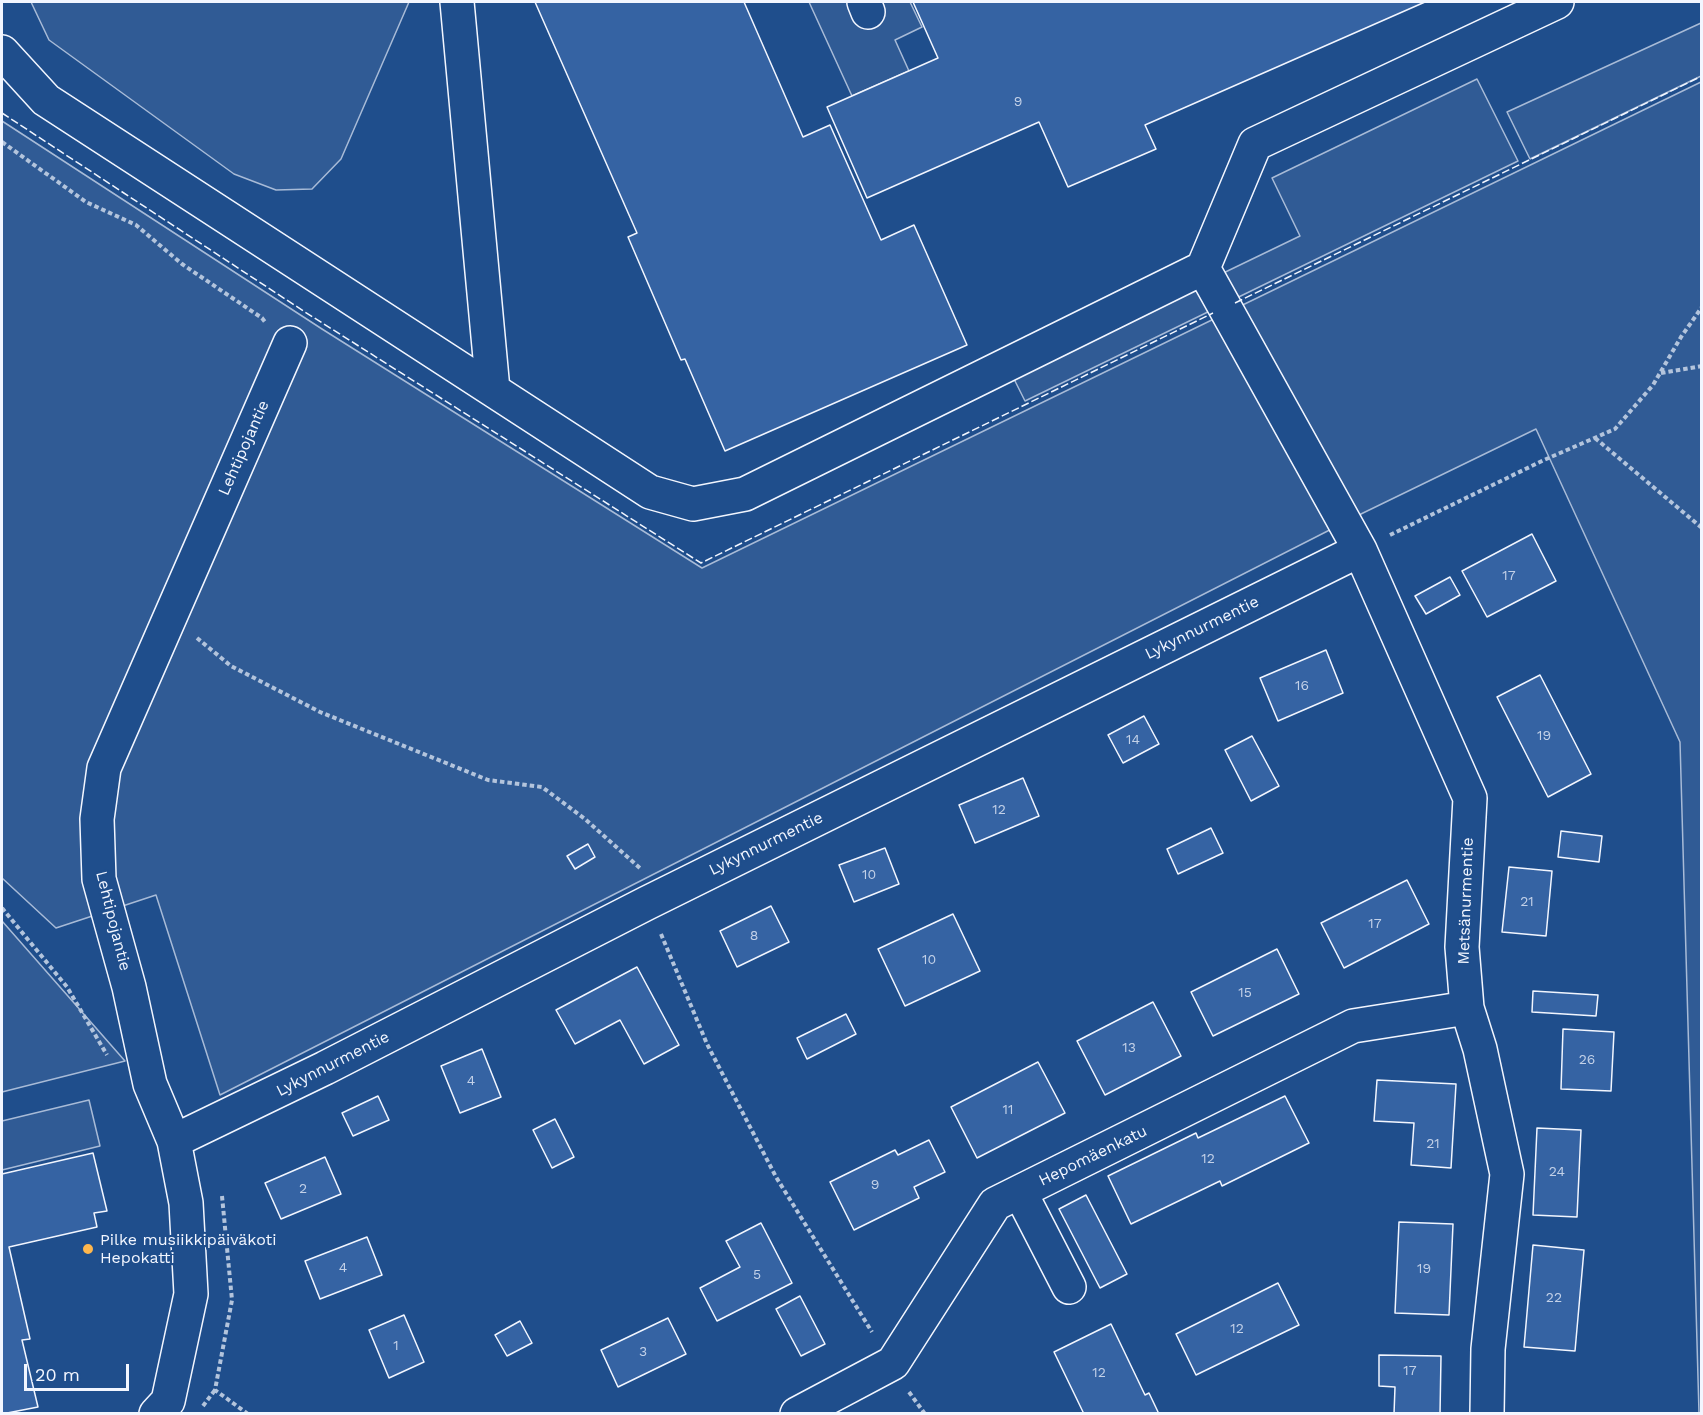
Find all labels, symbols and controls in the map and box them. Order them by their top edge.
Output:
house number: 9 [1014,94,1022,110]
street label: Lehtipojantie [214,397,274,499]
house number: 17 [1502,568,1516,584]
street label: Lykynnurmentie [1142,592,1262,664]
house number: 16 [1295,678,1309,694]
house number: 19 [1537,728,1551,744]
house number: 14 [1126,732,1140,748]
house number: 12 [992,802,1006,818]
street label: Lykynnurmentie [706,808,826,880]
street label: Metsänurmentie [1454,837,1478,965]
house number: 10 [862,867,876,883]
street label: Lehtipojantie [91,869,135,973]
house number: 21 [1520,894,1534,910]
house number: 17 [1368,916,1382,932]
house number: 8 [750,928,758,944]
house number: 10 [922,952,936,968]
house number: 15 [1238,985,1252,1001]
street label: Lykynnurmentie [273,1027,393,1101]
house number: 13 [1122,1040,1136,1056]
house number: 26 [1579,1052,1595,1068]
house number: 4 [467,1073,475,1089]
house number: 11 [1003,1102,1013,1118]
street label: Hepomäenkatu [1036,1121,1150,1191]
house number: 21 [1426,1136,1440,1152]
house number: 12 [1201,1151,1215,1167]
house number: 24 [1549,1164,1565,1180]
house number: 9 [871,1177,879,1193]
house number: 2 [299,1181,307,1197]
place label: Pilke musiikkipäiväkoti Hepokatti [100,1230,277,1268]
marker: Pilke musiikkipäiväkoti Hepokatti [81,1242,95,1256]
house number: 4 [339,1260,347,1276]
house number: 19 [1417,1261,1431,1277]
house number: 5 [753,1267,761,1283]
house number: 22 [1546,1290,1562,1306]
house number: 12 [1230,1321,1244,1337]
house number: 1 [393,1338,399,1354]
house number: 3 [639,1344,647,1360]
scale bar [27,1352,132,1390]
house number: 17 [1403,1363,1417,1379]
text: 20 m [35,1364,80,1385]
house number: 12 [1092,1365,1106,1381]

